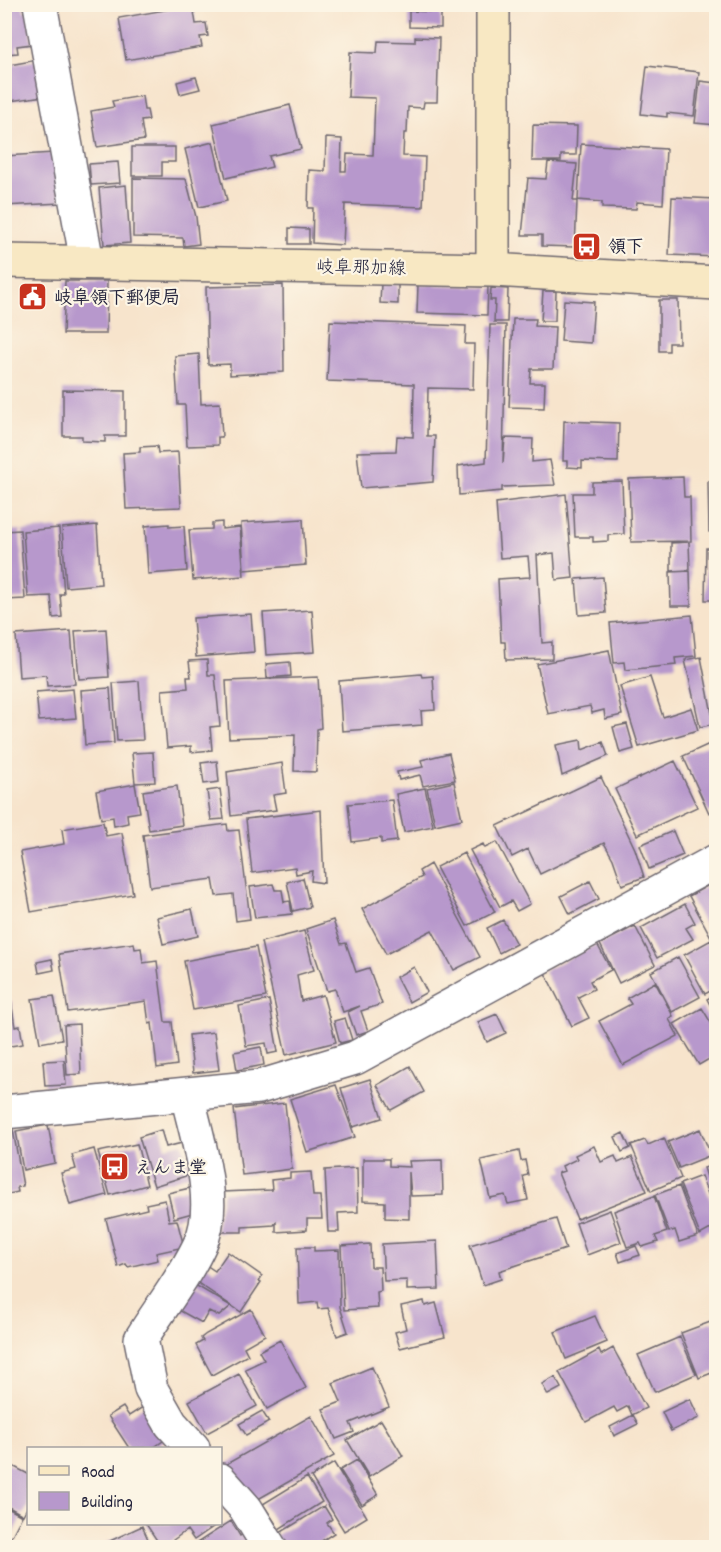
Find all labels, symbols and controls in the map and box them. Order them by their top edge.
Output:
bus stop icon: 領下 [571,230,603,262]
place label: 領下 [608,236,644,261]
street label: 岐阜那加線 [316,256,406,283]
public building icon: 岐阜領下郵便局 [17,281,49,313]
place label: 岐阜領下郵便局 [54,287,180,312]
bus stop icon: えんま堂 [98,1151,130,1183]
place label: えんま堂 [135,1157,207,1182]
legend [27,1447,222,1525]
text: Road [81,1461,115,1486]
text: Building [81,1491,133,1516]

